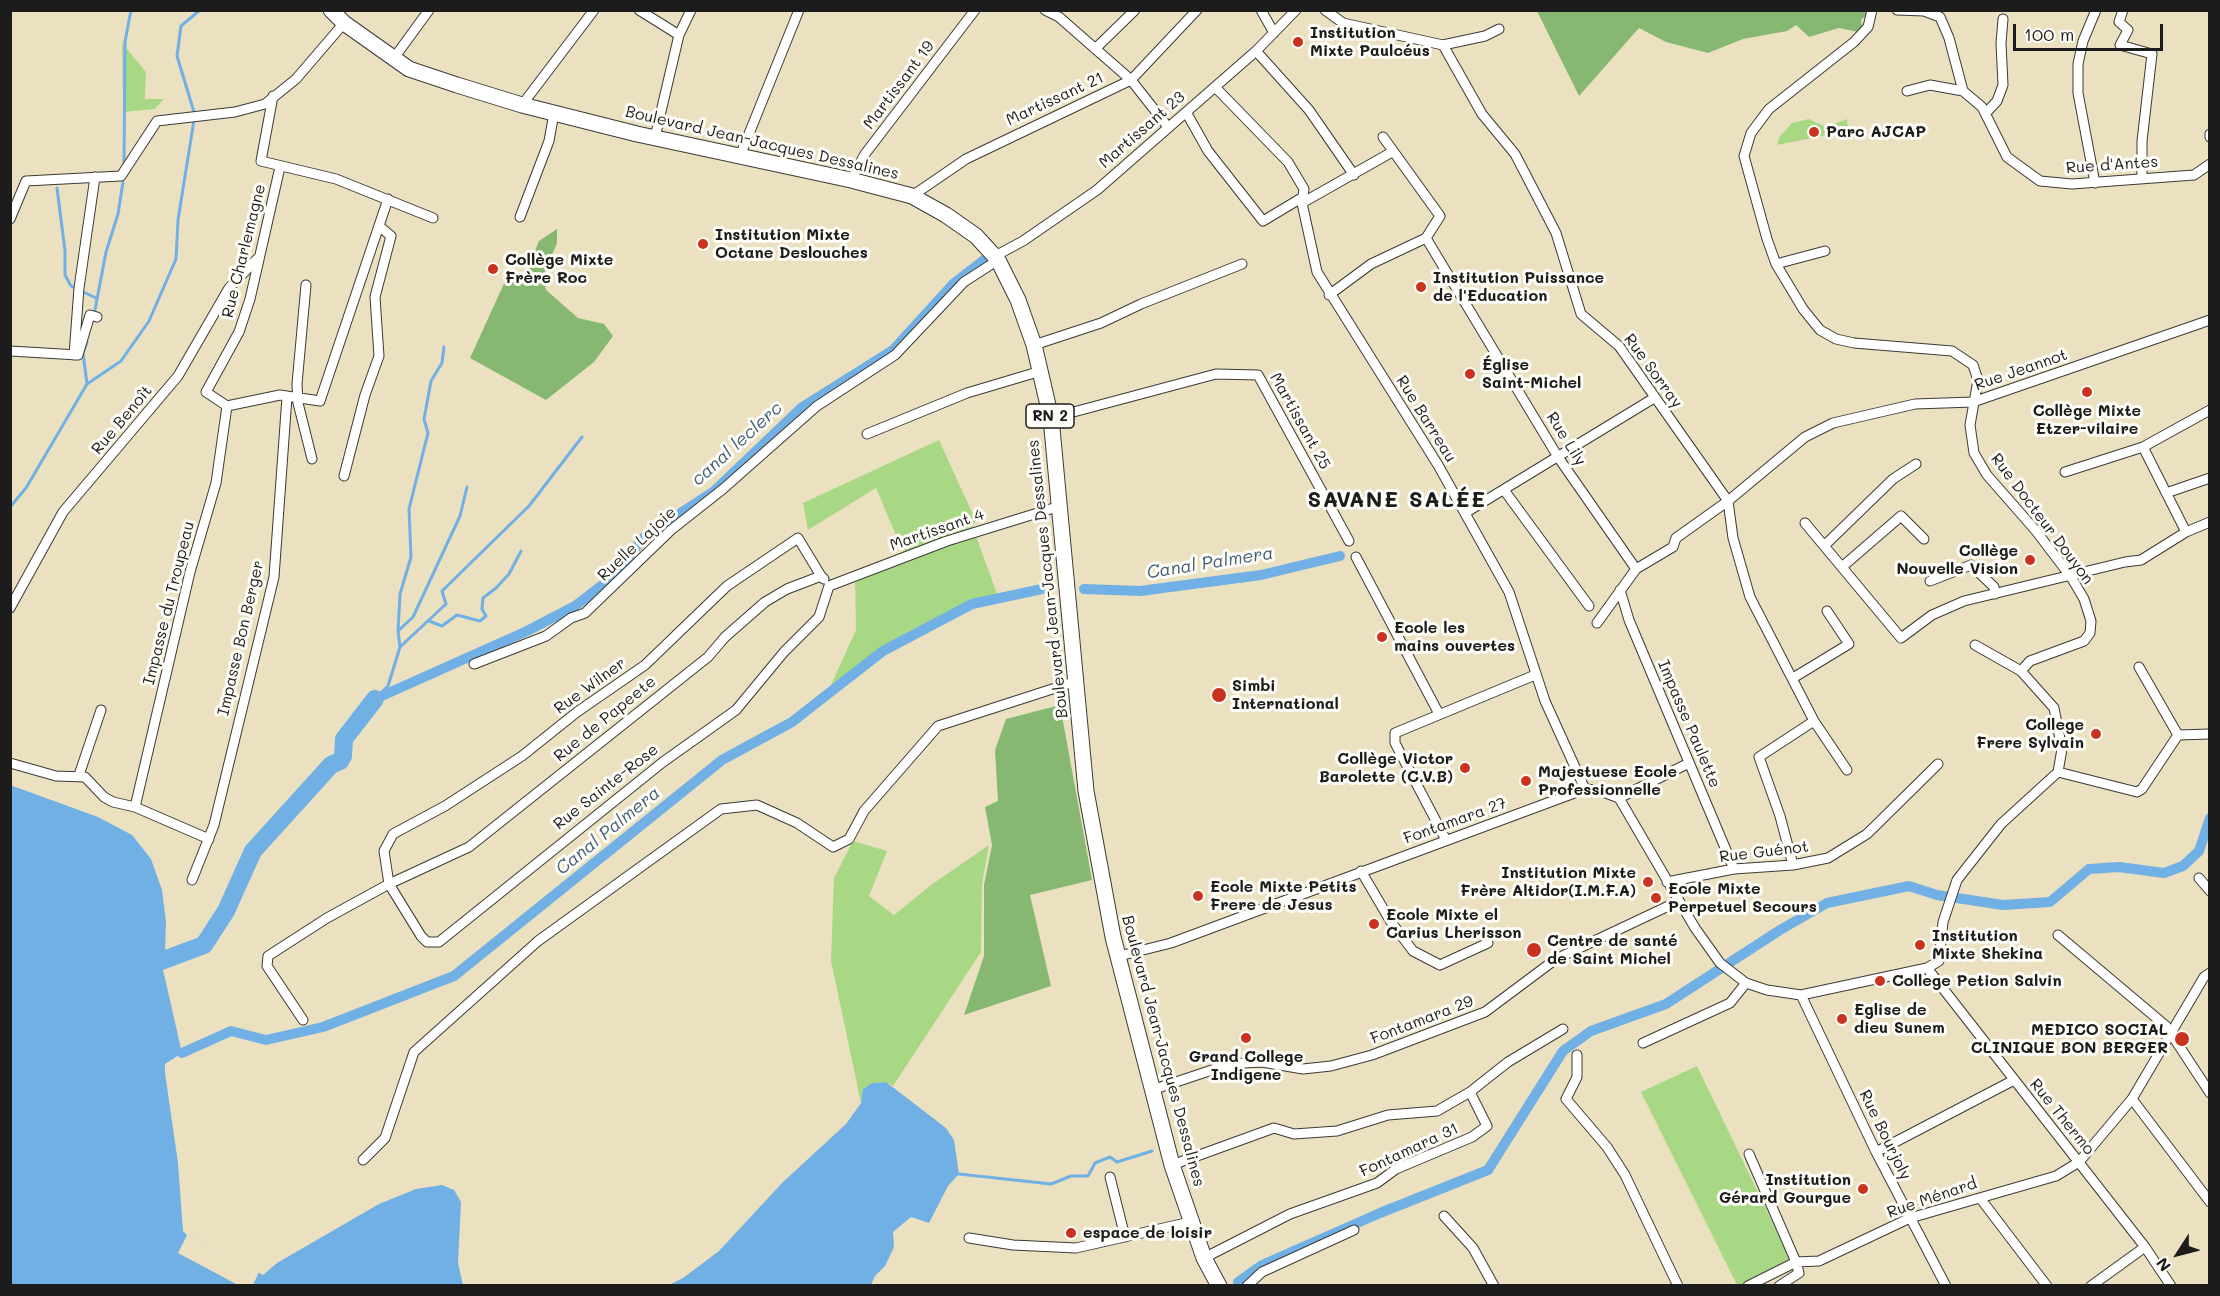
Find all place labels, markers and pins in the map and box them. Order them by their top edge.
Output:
place label: Institution Mixte Paulcéus [1310,23,1430,61]
marker: Institution Mixte Paulcéus [1291,35,1305,49]
place label: Parc AJCAP [1826,122,1926,142]
marker: Parc AJCAP [1807,125,1821,139]
place label: Institution Mixte Octane Deslouches [715,225,868,263]
marker: Institution Mixte Octane Deslouches [696,237,710,251]
place label: Collège Mixte Frère Roc [505,250,613,288]
marker: Collège Mixte Frère Roc [486,262,500,276]
place label: Institution Puissance de l'Education [1433,268,1604,306]
marker: Institution Puissance de l'Education [1414,280,1428,294]
place label: Église Saint-Michel [1482,355,1581,393]
marker: Église Saint-Michel [1463,367,1477,381]
marker: Collège Mixte Etzer-vilaire [2080,385,2094,399]
place label: Collège Mixte Etzer-vilaire [2033,401,2141,439]
place label: Collège Nouvelle Vision [1896,541,2018,579]
marker: Collège Nouvelle Vision [2023,553,2037,567]
place label: Ecole les mains ouvertes [1394,618,1515,656]
marker: Ecole les mains ouvertes [1375,630,1389,644]
place label: Simbi International [1232,676,1339,714]
marker: Simbi International [1210,686,1228,704]
place label: College Frere Sylvain [1976,715,2084,753]
marker: College Frere Sylvain [2089,727,2103,741]
place label: Collège Victor Barolette (C.V.B) [1319,749,1453,787]
marker: Collège Victor Barolette (C.V.B) [1458,761,1472,775]
place label: Majestuese Ecole Professionnelle [1538,762,1677,800]
marker: Majestuese Ecole Professionnelle [1519,774,1533,788]
place label: Institution Mixte Frère Altidor(I.M.F.A) [1460,863,1636,901]
marker: Institution Mixte Frère Altidor(I.M.F.A) [1641,875,1655,889]
place label: Ecole Mixte Petits Frere de Jesus [1210,877,1356,915]
place label: Ecole Mixte Perpetuel Secours [1668,879,1817,917]
marker: Ecole Mixte Petits Frere de Jesus [1191,889,1205,903]
marker: Ecole Mixte Perpetuel Secours [1649,891,1663,905]
place label: Ecole Mixte el Carius Lherisson [1386,905,1521,943]
marker: Ecole Mixte el Carius Lherisson [1367,917,1381,931]
place label: Institution Mixte Shekina [1932,926,2043,964]
place label: Centre de santé de Saint Michel [1547,931,1677,969]
marker: Institution Mixte Shekina [1913,938,1927,952]
marker: Centre de santé de Saint Michel [1525,941,1543,959]
place label: College Petion Salvin [1892,971,2062,991]
marker: College Petion Salvin [1873,974,1887,988]
place label: Eglise de dieu Sunem [1854,1000,1945,1038]
marker: Eglise de dieu Sunem [1835,1012,1849,1026]
place label: MEDICO SOCIAL CLINIQUE BON BERGER [1971,1020,2168,1058]
marker: MEDICO SOCIAL CLINIQUE BON BERGER [2173,1030,2191,1048]
marker: Grand College Indigene [1239,1031,1253,1045]
place label: Grand College Indigene [1189,1047,1303,1085]
place label: Institution Gérard Gourgue [1719,1170,1851,1208]
marker: Institution Gérard Gourgue [1856,1182,1870,1196]
place label: espace de loisir [1083,1223,1212,1243]
marker: espace de loisir [1064,1226,1078,1240]

